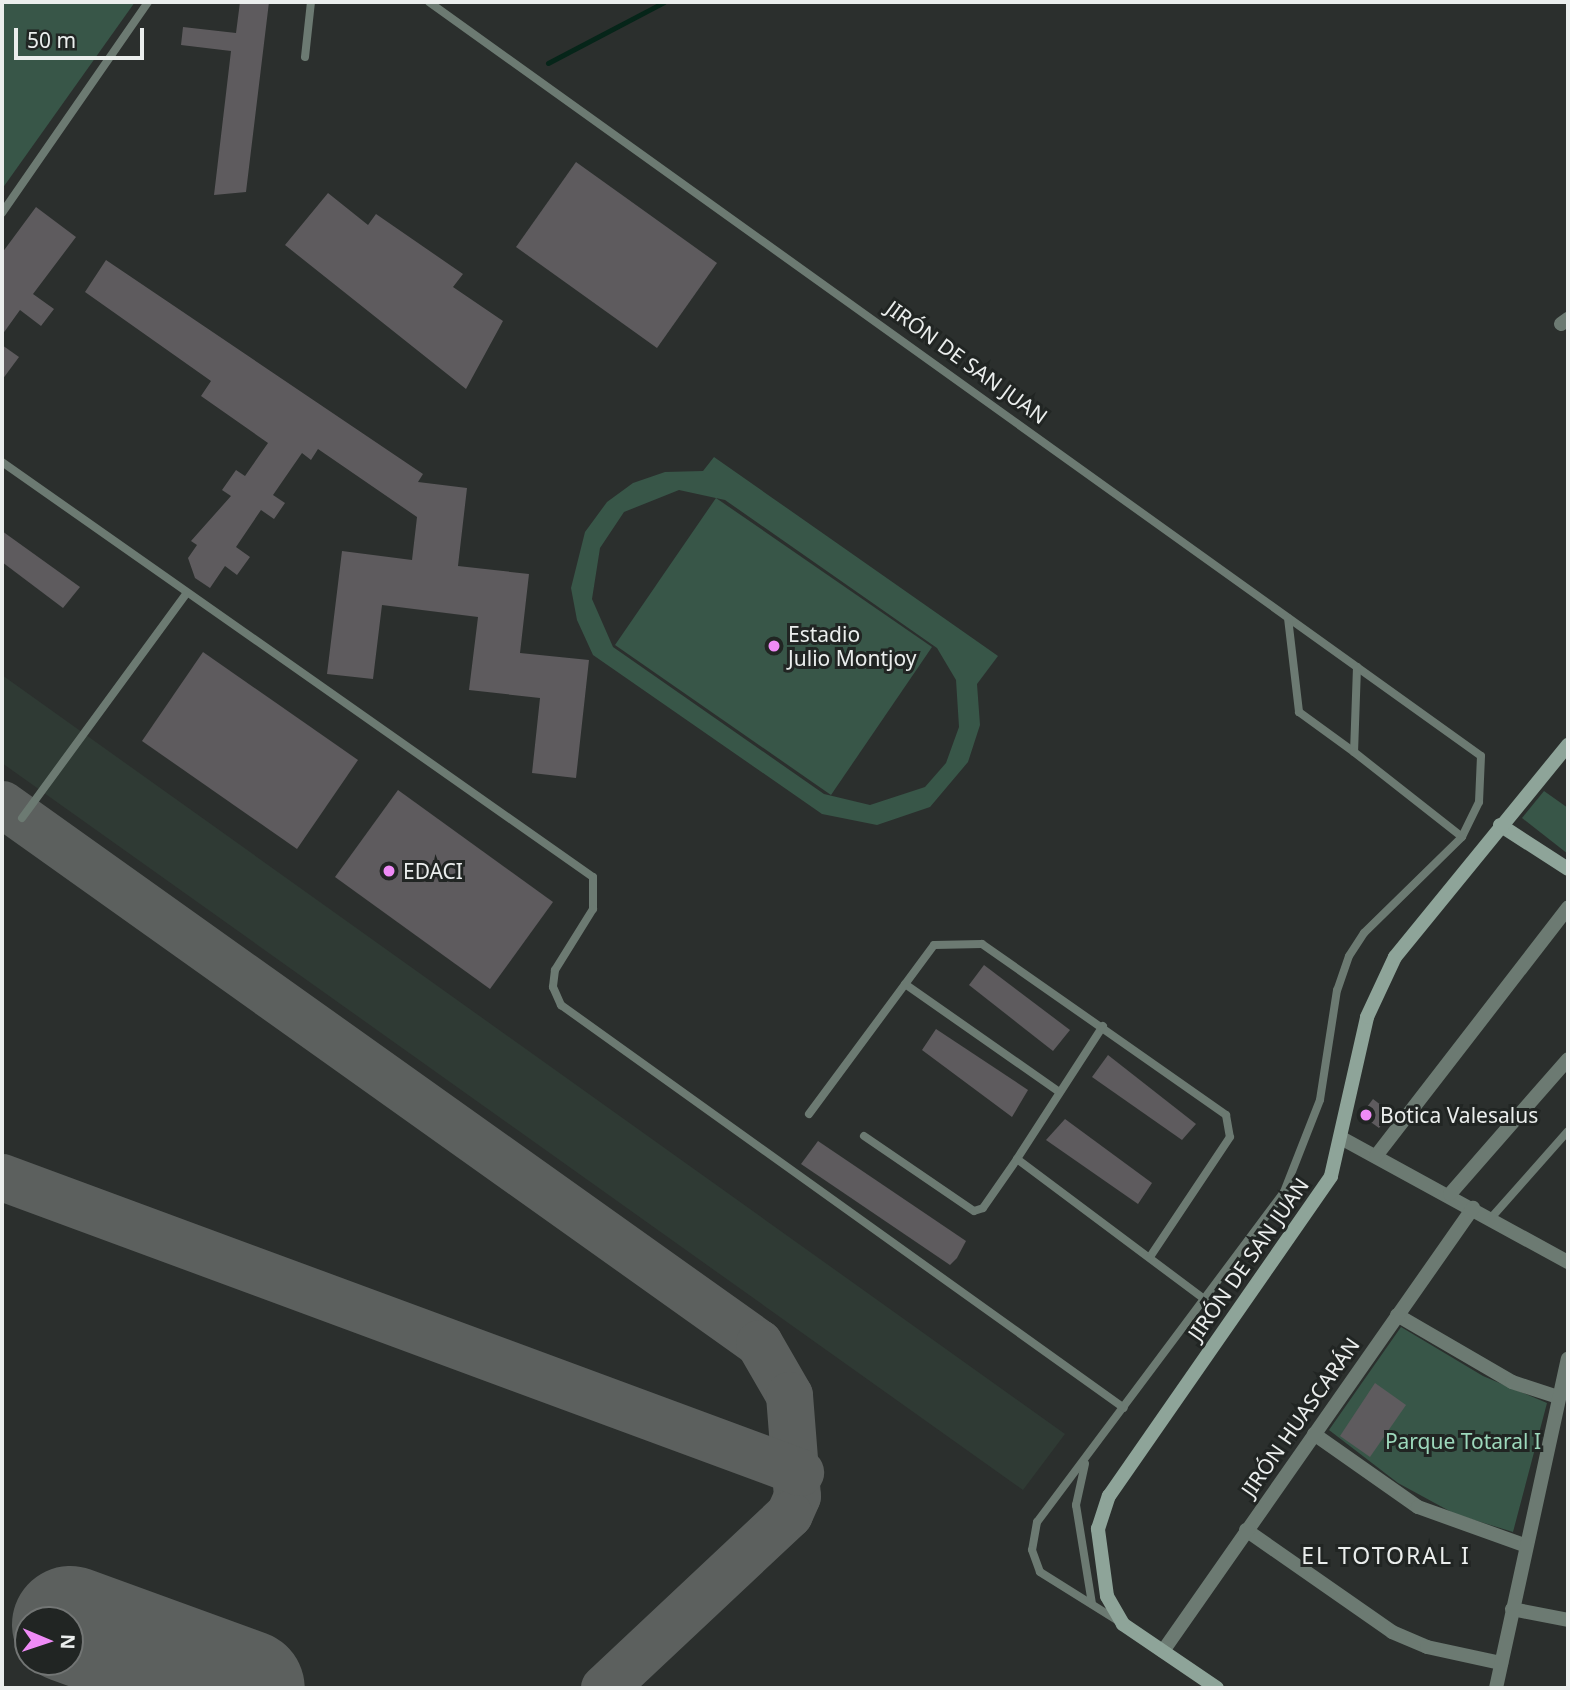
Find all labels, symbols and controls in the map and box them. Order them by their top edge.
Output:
scale bar [18,14,147,58]
text: 50 m [27,26,76,54]
street label: JIRÓN DE SAN JUAN [882,295,1052,429]
place label: Estadio Julio Montjoy [788,621,916,671]
marker: Estadio Julio Montjoy [766,638,782,654]
place label: EDACI [403,858,463,884]
marker: EDACI [381,863,397,879]
place label: Botica Valesalus [1380,1102,1538,1128]
marker: Botica Valesalus [1358,1107,1374,1123]
street label: JIRÓN DE SAN JUAN [1182,1173,1314,1345]
street label: JIRÓN HUASCARÁN [1236,1333,1364,1501]
park label: Parque Totaral I [1385,1428,1541,1454]
district label: EL TOTORAL I [1303,1541,1469,1569]
north arrow [14,1606,84,1676]
text: N [55,1633,81,1650]

